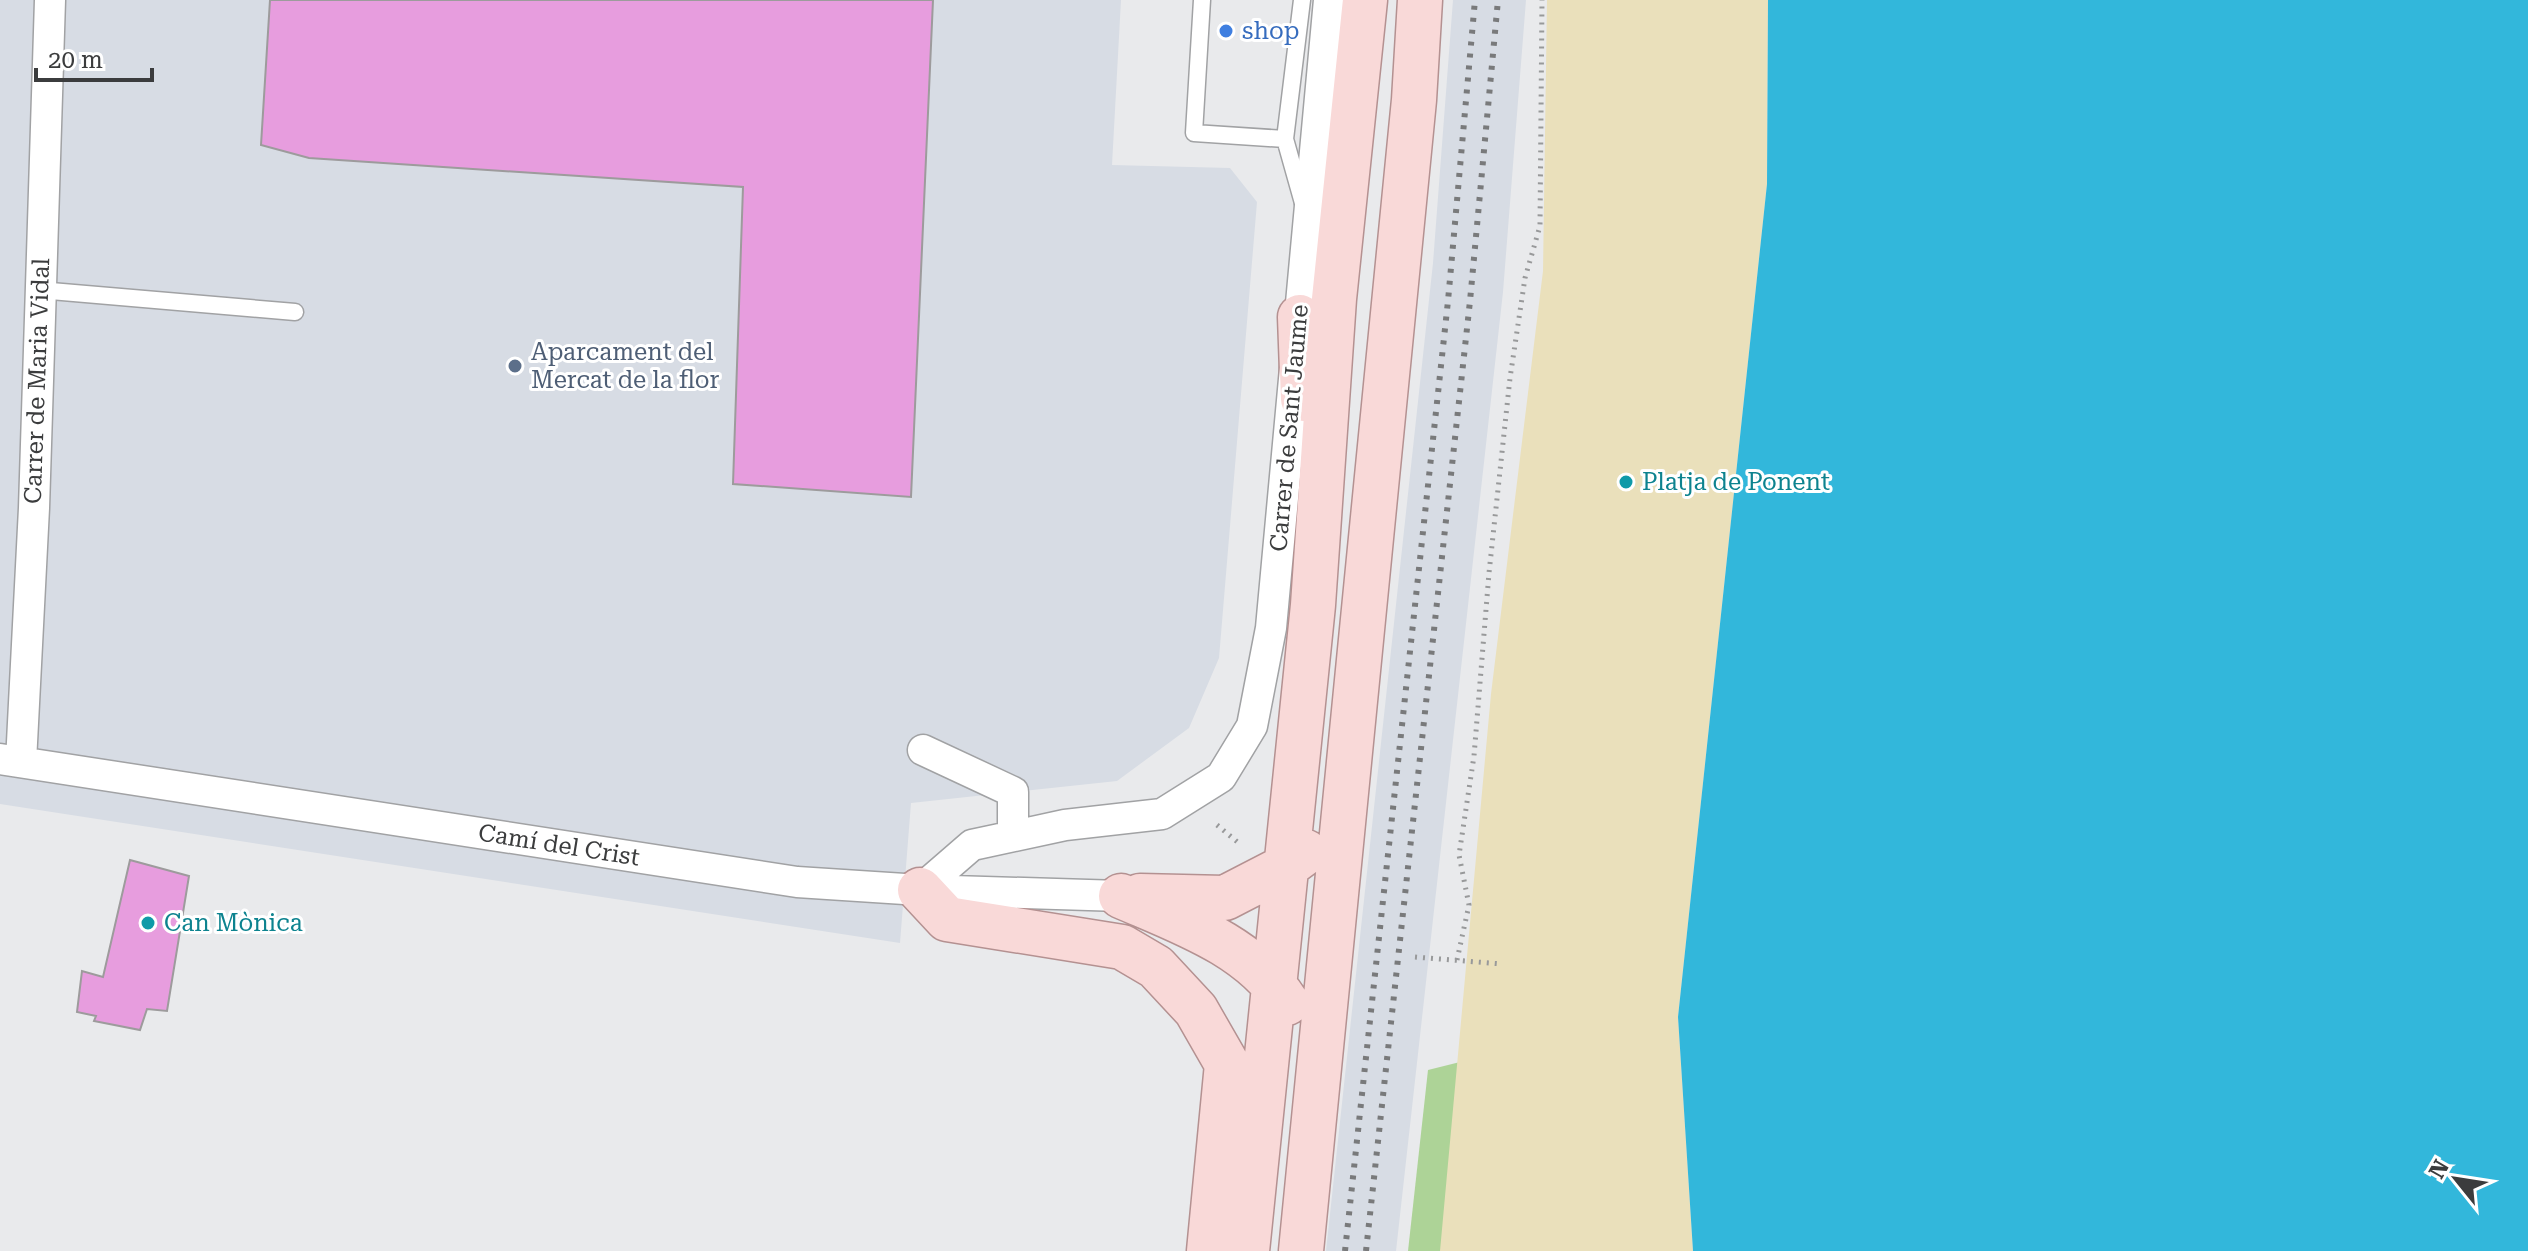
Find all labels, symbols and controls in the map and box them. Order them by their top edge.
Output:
place label: shop [1242,17,1299,45]
marker: shop [1217,22,1235,40]
scale bar [36,32,152,82]
text: 20 m [48,46,103,74]
street label: Carrer de Maria Vidal [19,258,55,504]
street label: Carrer de Sant Jaume [1264,303,1314,553]
place label: Aparcament del Mercat de la flor [531,338,720,394]
marker: Aparcament del Mercat de la flor [506,357,524,375]
place label: Platja de Ponent [1642,468,1830,496]
marker: Platja de Ponent [1617,473,1635,491]
street label: Camí del Crist [476,818,642,872]
place label: Can Mònica [164,909,303,937]
marker: Can Mònica [139,914,157,932]
north arrow [2416,1139,2496,1219]
text: N [2424,1156,2454,1183]

